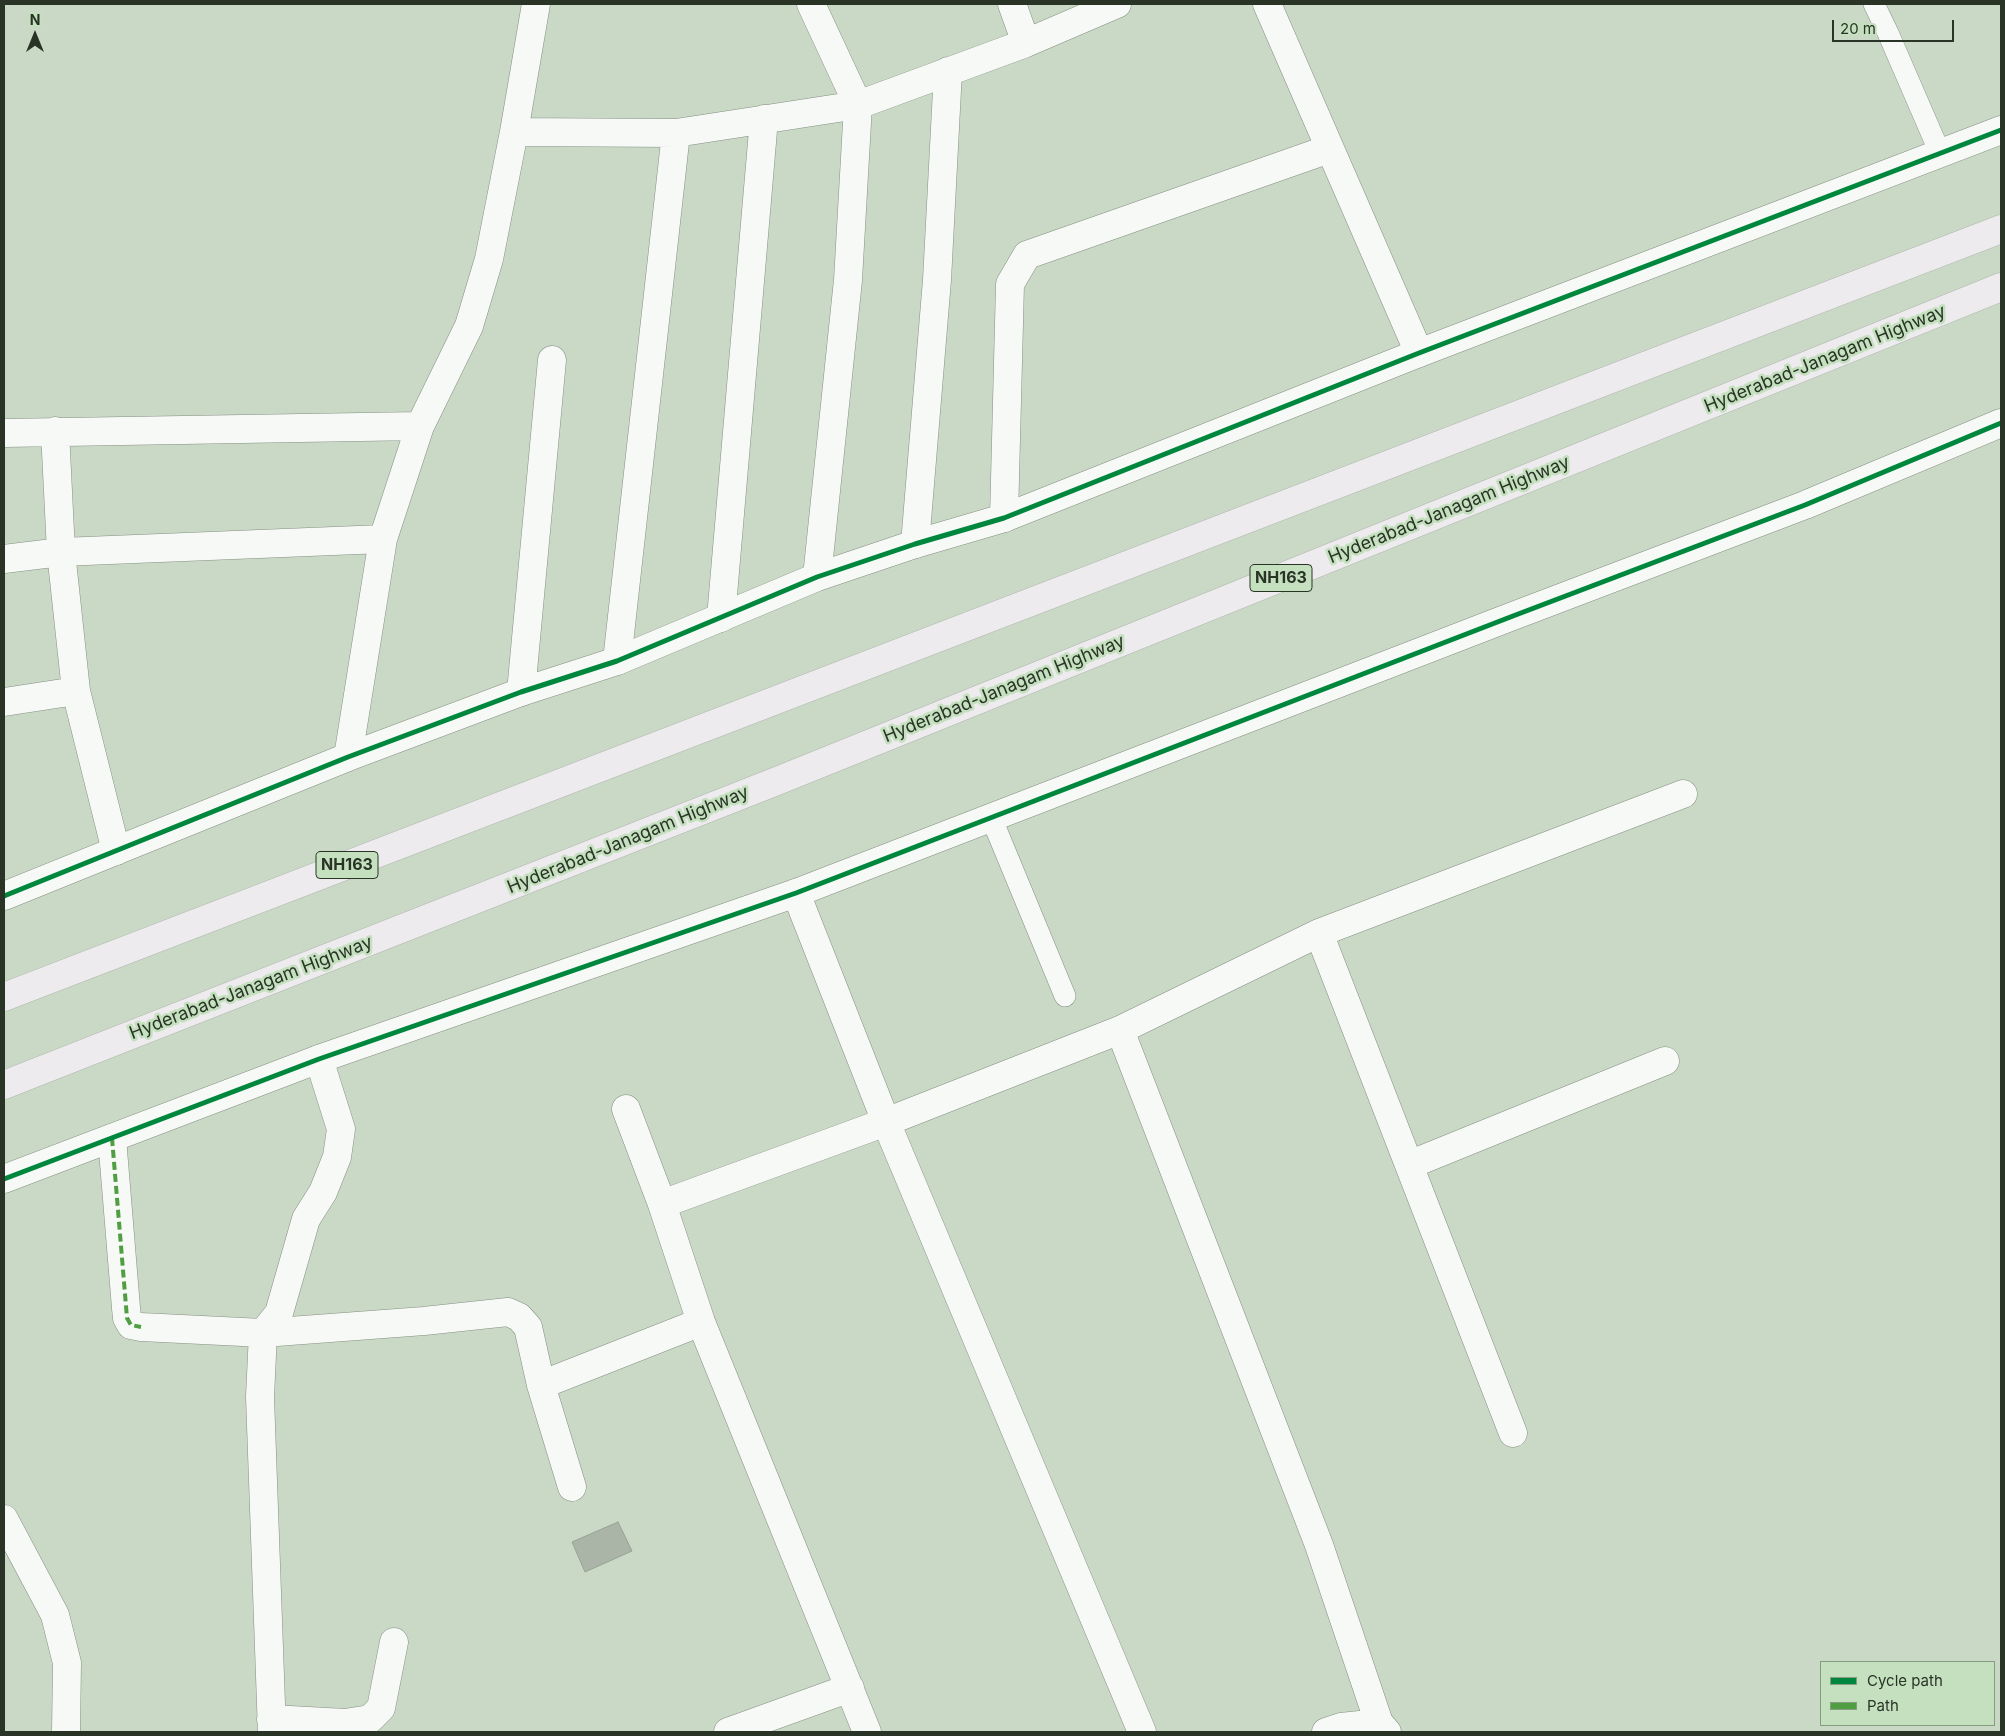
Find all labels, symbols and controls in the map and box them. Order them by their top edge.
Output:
north arrow [10,10,60,60]
scale bar [1835,10,1958,42]
text: N [30,11,40,28]
text: 20 m [1840,19,1876,38]
street label: Hyderabad-Janagam Highway [1701,301,1949,417]
street label: Hyderabad-Janagam Highway [1325,452,1573,568]
road number: NH163 [1250,564,1312,592]
street label: Hyderabad-Janagam Highway [880,631,1128,747]
street label: Hyderabad-Janagam Highway [504,782,752,898]
road number: NH163 [316,852,378,878]
street label: Hyderabad-Janagam Highway [126,932,376,1044]
legend [1820,1661,1995,1726]
text: Cycle path [1867,1671,1943,1690]
text: Path [1867,1696,1899,1715]

